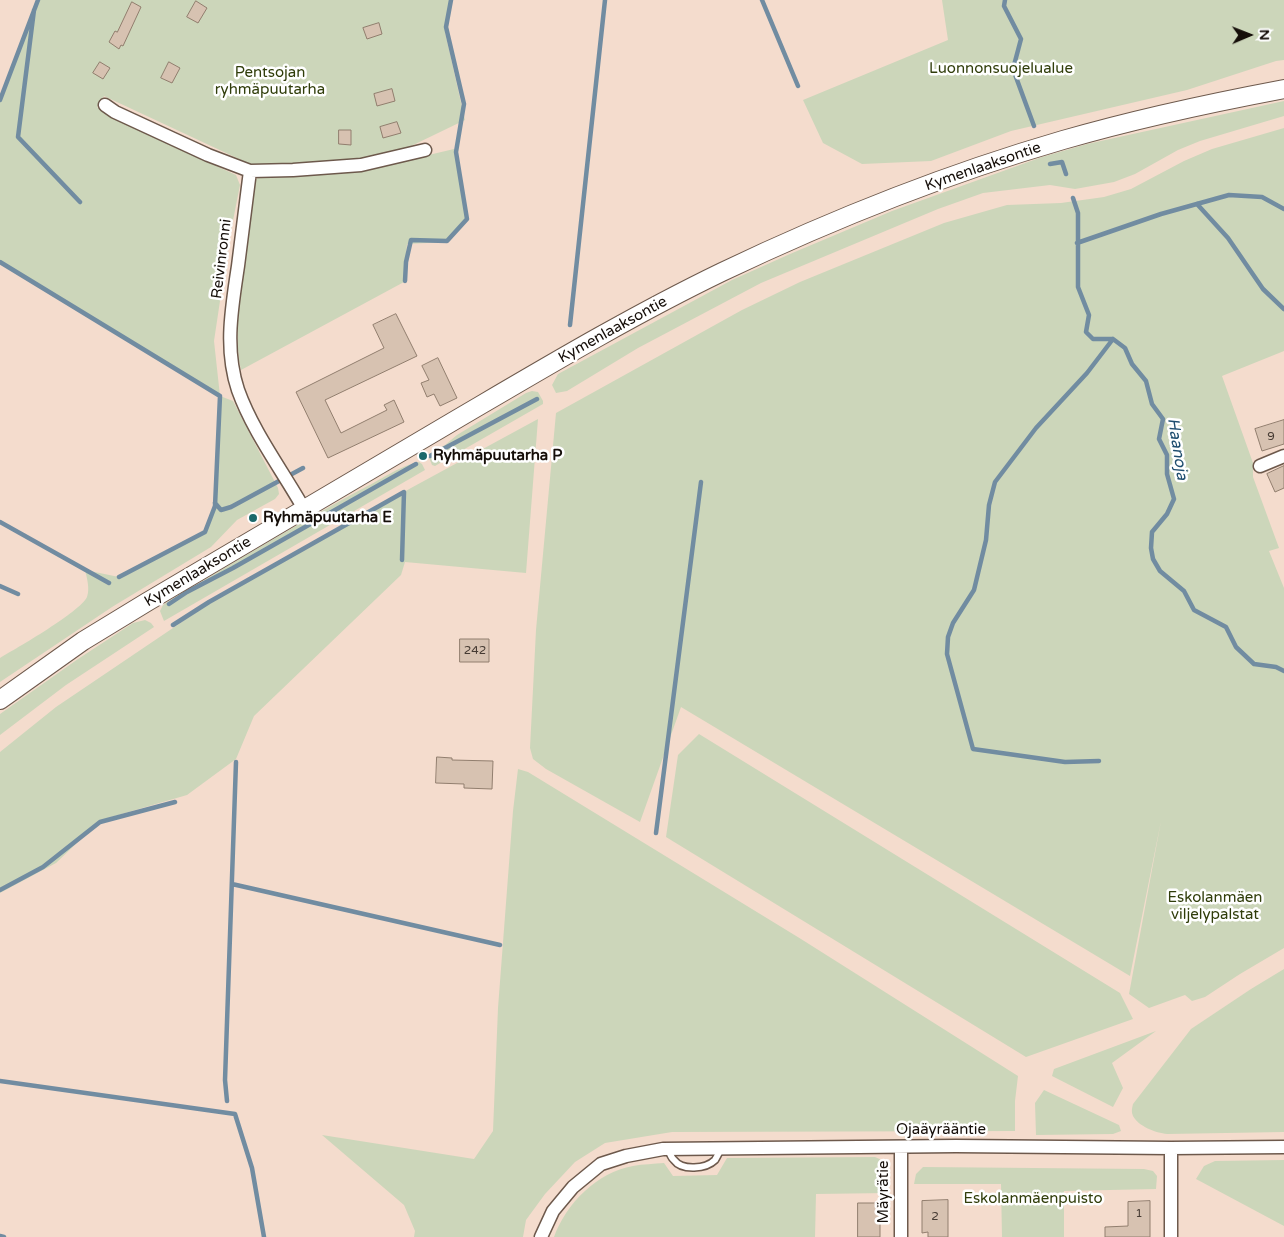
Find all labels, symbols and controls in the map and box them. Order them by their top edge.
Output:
north arrow [1224,10,1274,60]
text: N [1256,29,1273,41]
park label: Luonnonsuojelualue [929,60,1073,78]
park label: Pentsojan ryhmäpuutarha [215,64,325,99]
street label: Kymenlaaksontie [923,139,1043,195]
street label: Reivinronni [208,218,236,300]
street label: Kymenlaaksontie [556,293,670,367]
water label: Haanoja [1163,417,1191,481]
house number: 9 [1267,430,1275,444]
place label: Ryhmäpuutarha P [433,447,562,465]
marker: Ryhmäpuutarha P [417,450,429,462]
place label: Ryhmäpuutarha E [263,509,392,527]
marker: Ryhmäpuutarha E [247,512,259,524]
street label: Kymenlaaksontie [141,533,255,611]
house number: 242 [464,644,486,658]
park label: Eskolanmäen viljelypalstat [1168,889,1262,924]
street label: Ojaäyrääntie [896,1121,986,1139]
street label: Mäyrätie [875,1161,893,1223]
park label: Eskolanmäenpuisto [963,1190,1103,1208]
house number: 1 [1135,1207,1143,1221]
house number: 2 [931,1210,939,1224]

